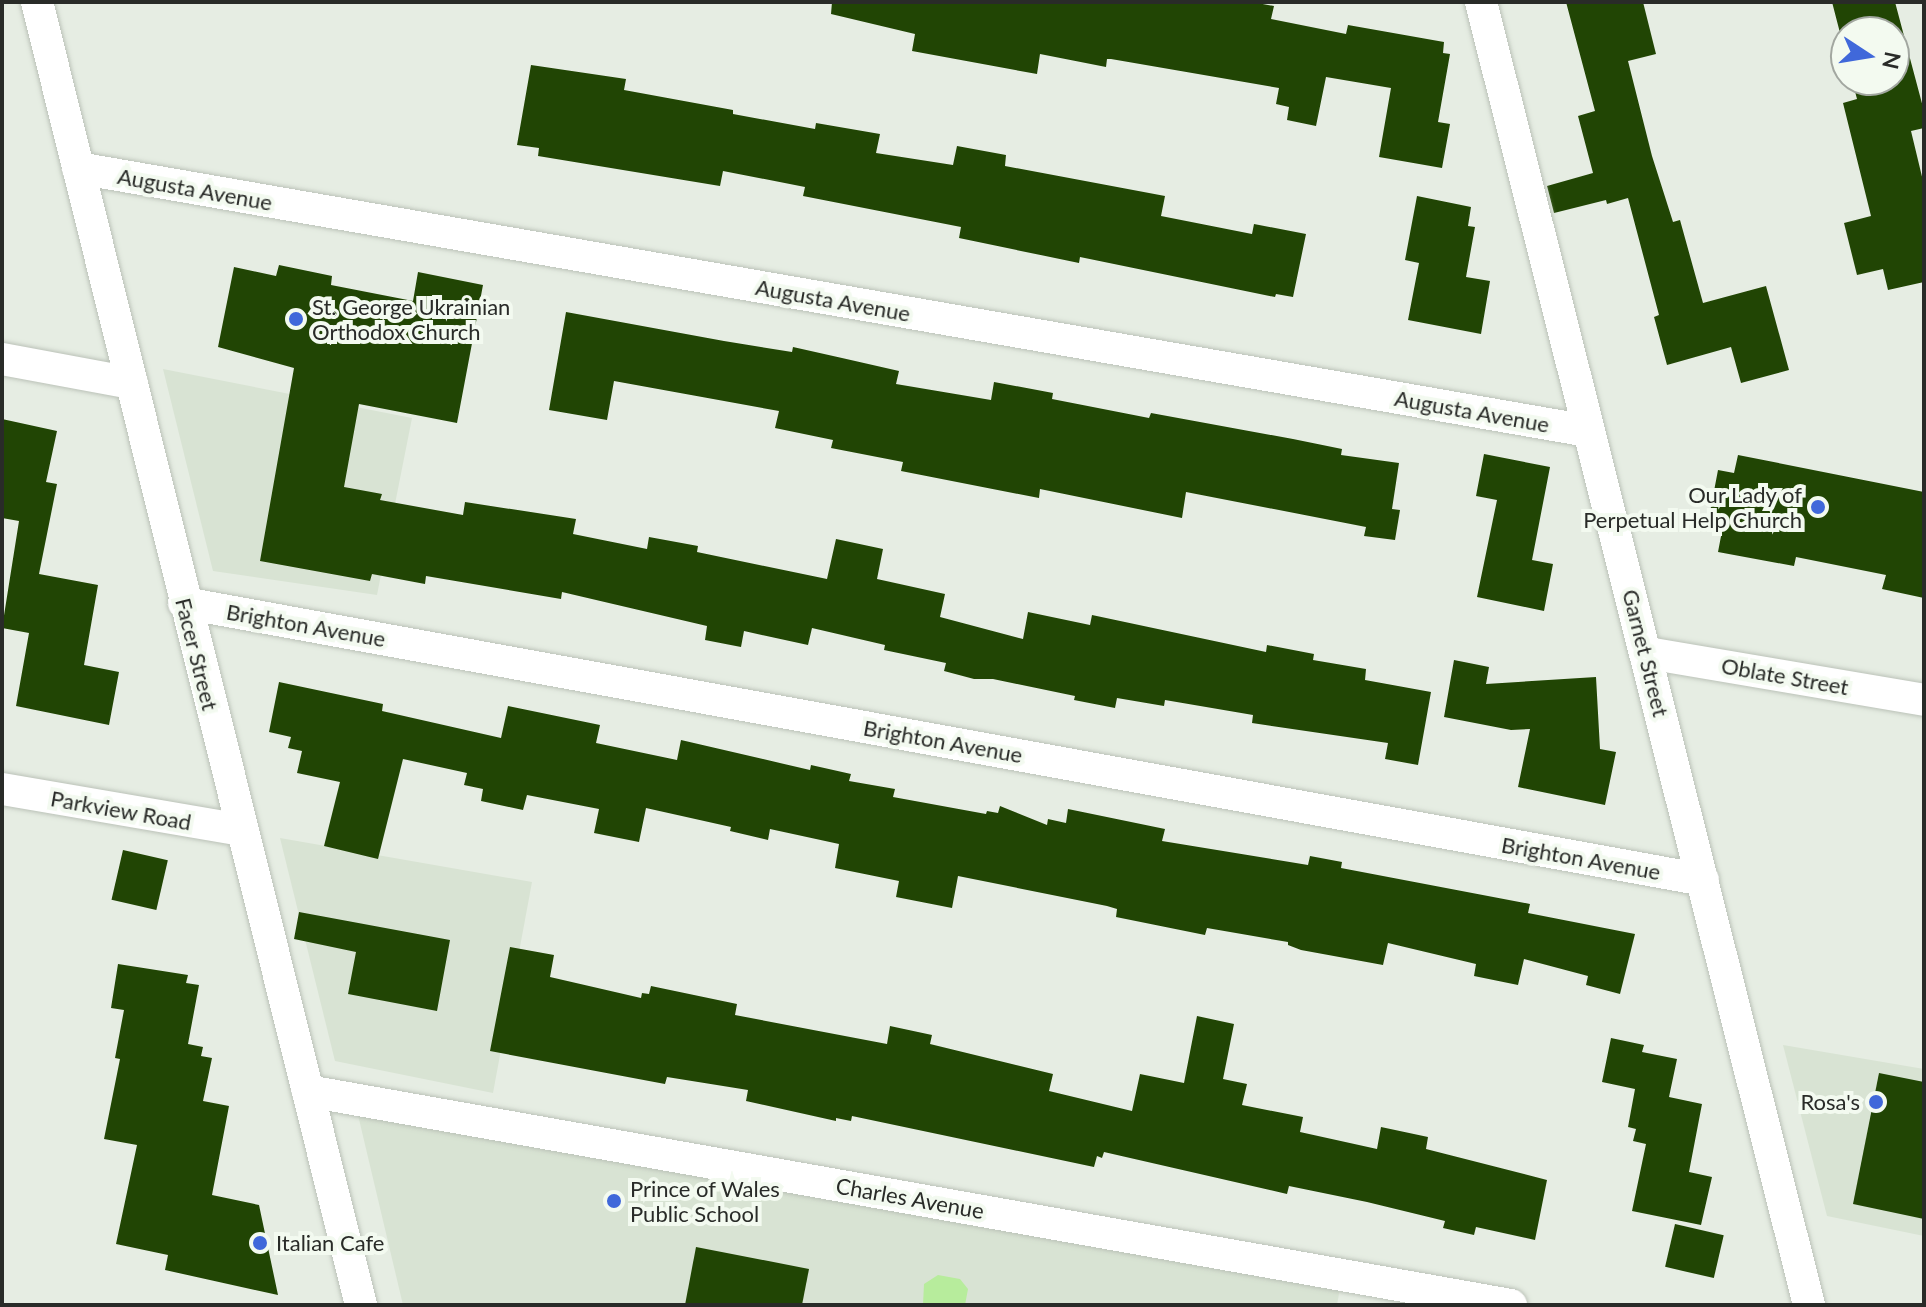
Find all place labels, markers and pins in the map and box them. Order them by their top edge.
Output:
place label: St. George Ukrainian Orthodox Church [312,293,510,344]
marker: St. George Ukrainian Orthodox Church [287,310,305,328]
place label: Our Lady of Perpetual Help Church [1583,481,1802,532]
marker: Our Lady of Perpetual Help Church [1809,498,1827,516]
place label: Rosa's [1800,1089,1860,1115]
marker: Rosa's [1867,1093,1885,1111]
place label: Prince of Wales Public School [630,1175,781,1226]
marker: Prince of Wales Public School [605,1192,623,1210]
place label: Italian Cafe [276,1230,384,1256]
marker: Italian Cafe [251,1234,269,1252]

